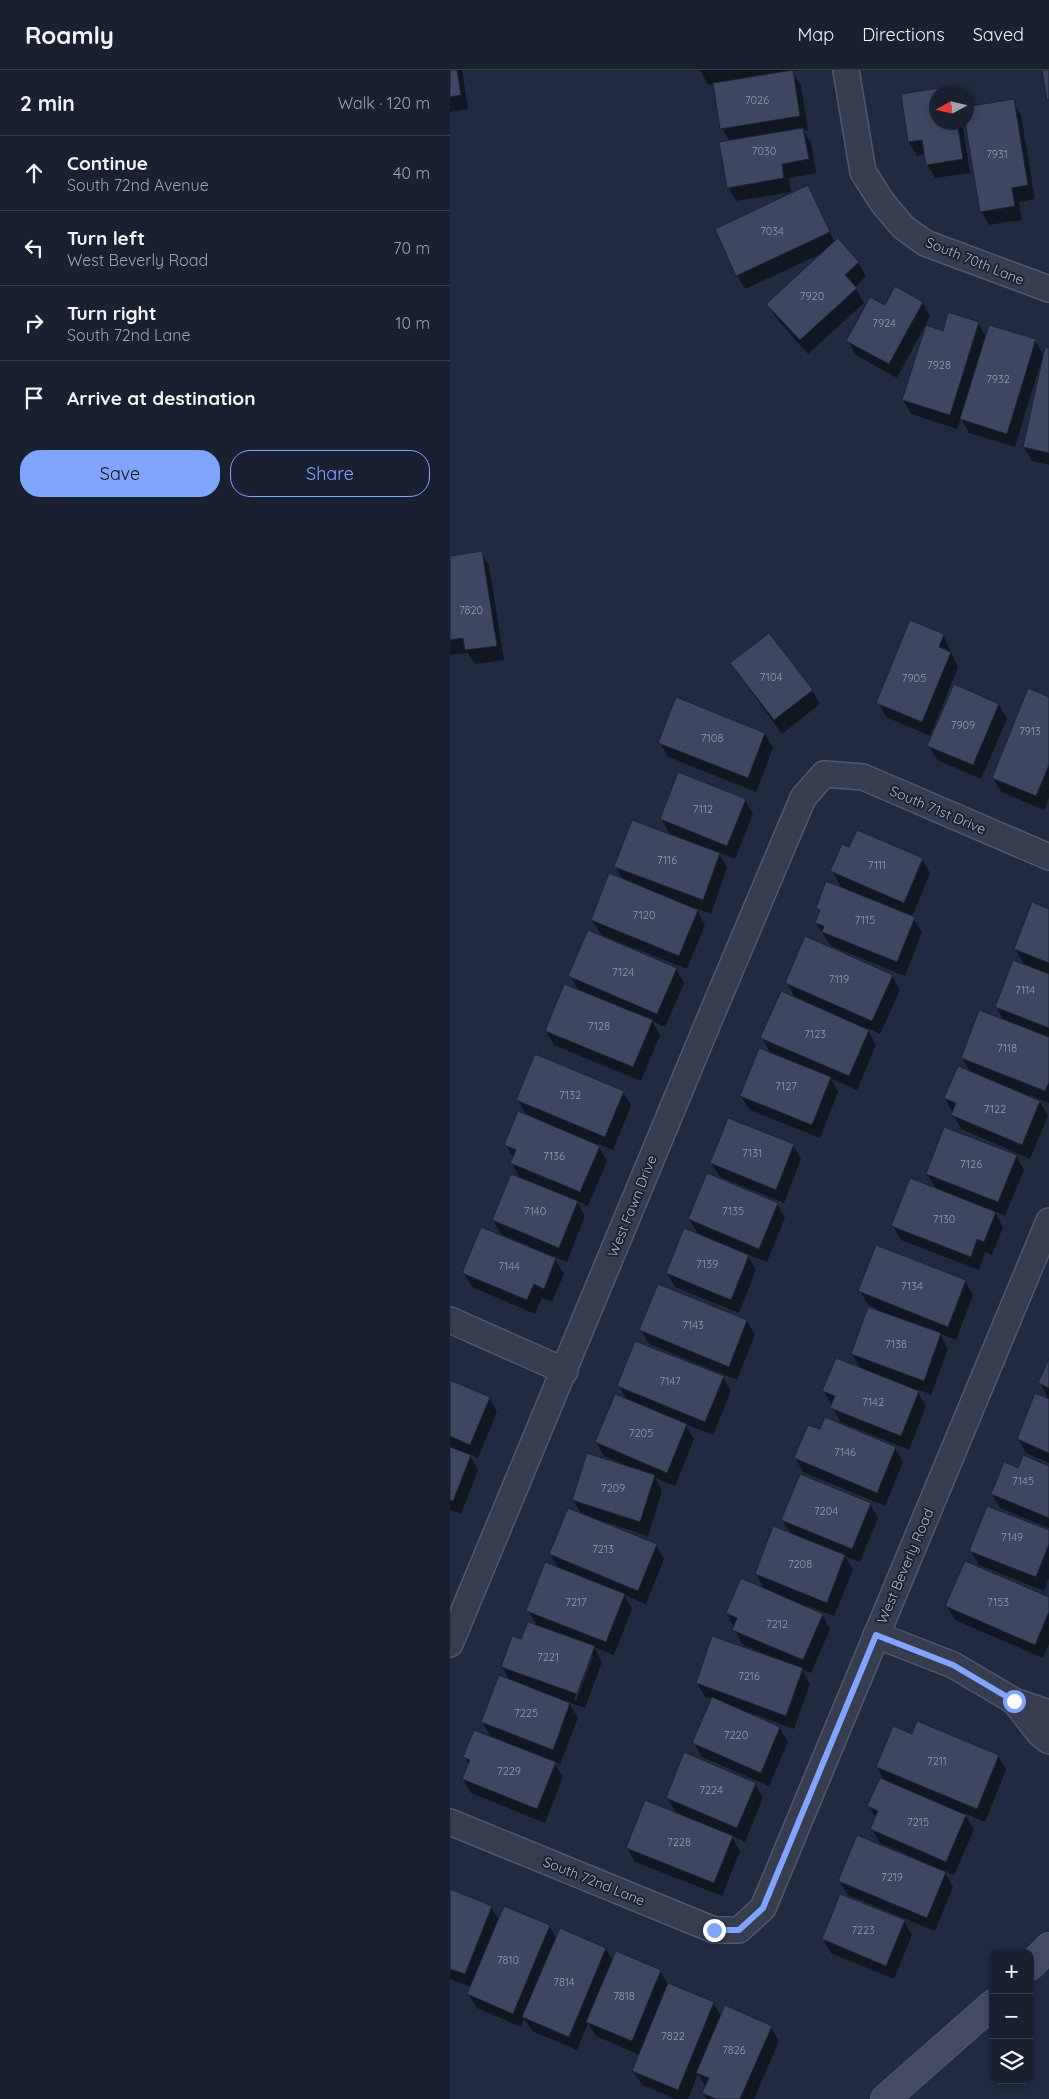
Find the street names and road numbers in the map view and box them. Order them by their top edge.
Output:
street label: South 70th Lane [923,233,1027,289]
street label: South 71st Drive [887,782,989,838]
street label: West Fawn Drive [603,1152,661,1260]
street label: West Beverly Road [873,1506,937,1626]
street label: South 72nd Lane [541,1852,648,1910]

